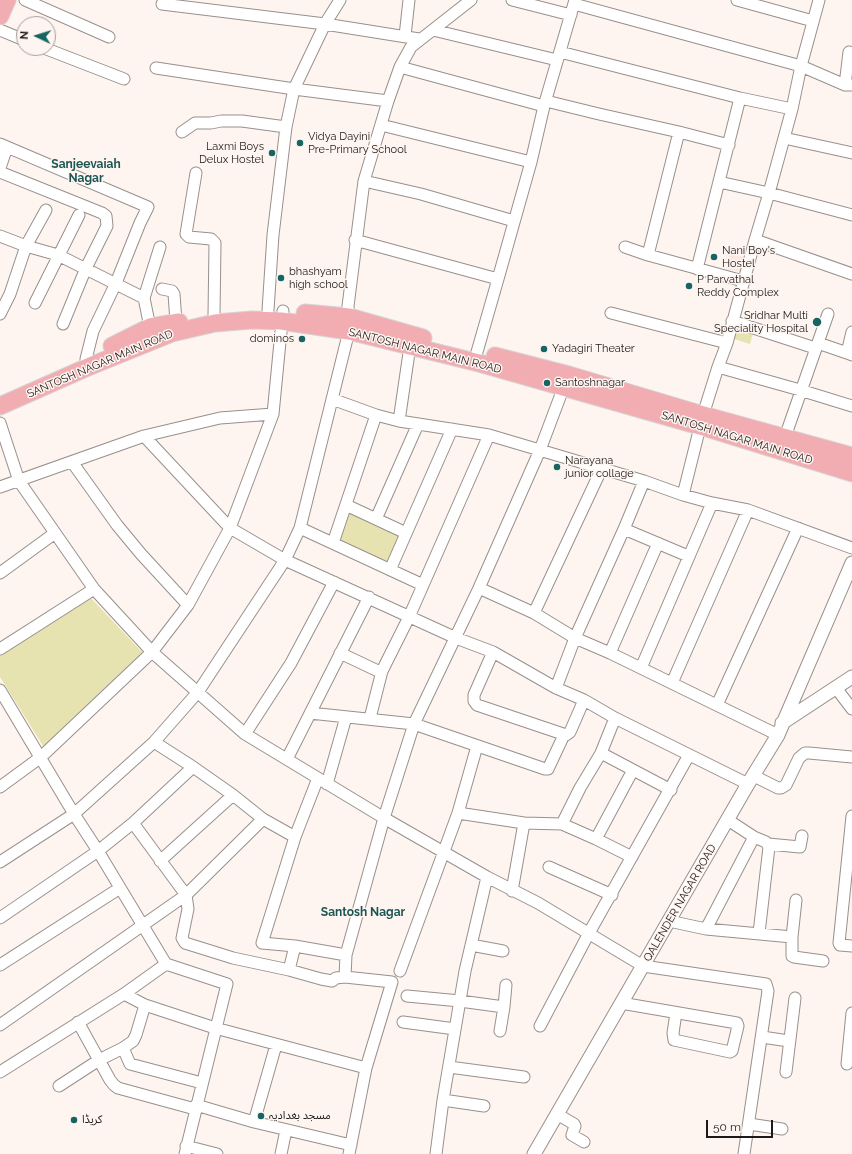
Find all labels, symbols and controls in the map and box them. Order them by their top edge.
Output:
north arrow [16,16,56,56]
text: N [18,31,31,40]
place label: Vidya Dayini Pre-Primary School [308,130,407,156]
marker: Vidya Dayini Pre-Primary School [295,138,305,148]
place label: Laxmi Boys Delux Hostel [199,140,264,166]
marker: Laxmi Boys Delux Hostel [267,148,277,158]
district label: Sanjeevaiah Nagar [51,157,121,185]
place label: Nani Boy's Hostel [722,244,775,270]
marker: Nani Boy's Hostel [709,252,719,262]
place label: bhashyam high school [289,265,348,291]
marker: bhashyam high school [276,273,286,283]
place label: P Parvathal Reddy Complex [697,273,779,299]
marker: P Parvathal Reddy Complex [684,281,694,291]
place label: Sridhar Multi Speciality Hospital [714,309,808,335]
marker: Sridhar Multi Speciality Hospital [811,316,823,328]
street label: SANTOSH NAGAR MAIN ROAD [347,326,503,376]
street label: SANTOSH NAGAR MAIN ROAD [25,327,175,401]
place label: dominos [250,332,294,346]
marker: dominos [297,334,307,344]
place label: Yadagiri Theater [552,342,635,356]
marker: Yadagiri Theater [539,344,549,354]
place label: Santoshnagar [555,376,625,390]
marker: Santoshnagar [542,378,552,388]
street label: SANTOSH NAGAR MAIN ROAD [660,409,814,467]
place label: Narayana junior collage [565,454,634,480]
marker: Narayana junior collage [552,462,562,472]
street label: QALENDER NAGAR ROAD [641,842,719,964]
district label: Santosh Nagar [321,905,405,919]
place label: مسجد بغدادیہ [269,1109,331,1123]
marker: مسجد بغدادیہ [256,1111,266,1121]
scale bar [708,1112,775,1138]
place label: کریڈا [82,1113,102,1127]
marker: کریڈا [69,1115,79,1125]
text: 50 m [713,1120,741,1134]

